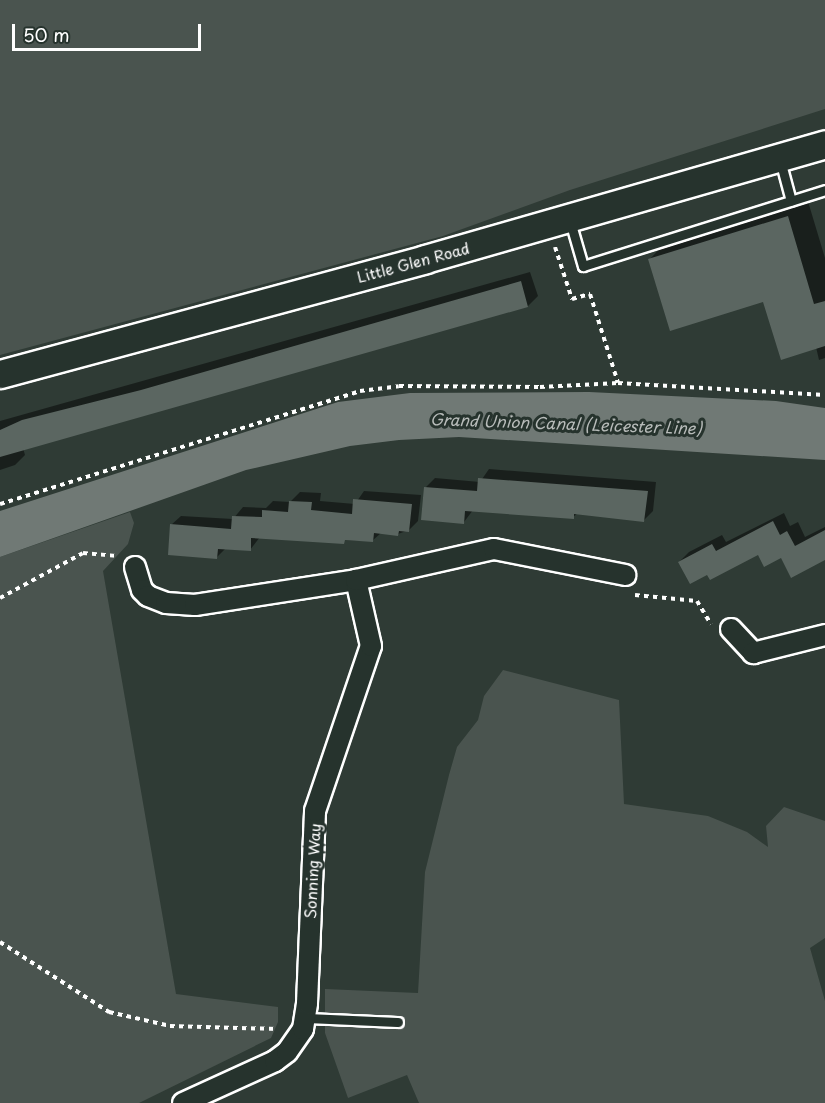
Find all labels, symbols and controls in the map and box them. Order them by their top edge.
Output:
scale bar [15,12,204,50]
text: 50 m [23,21,70,48]
street label: Little Glen Road [354,238,472,286]
water label: Grand Union Canal (Leicester Line) [429,409,703,437]
street label: Sonning Way [300,823,324,919]

